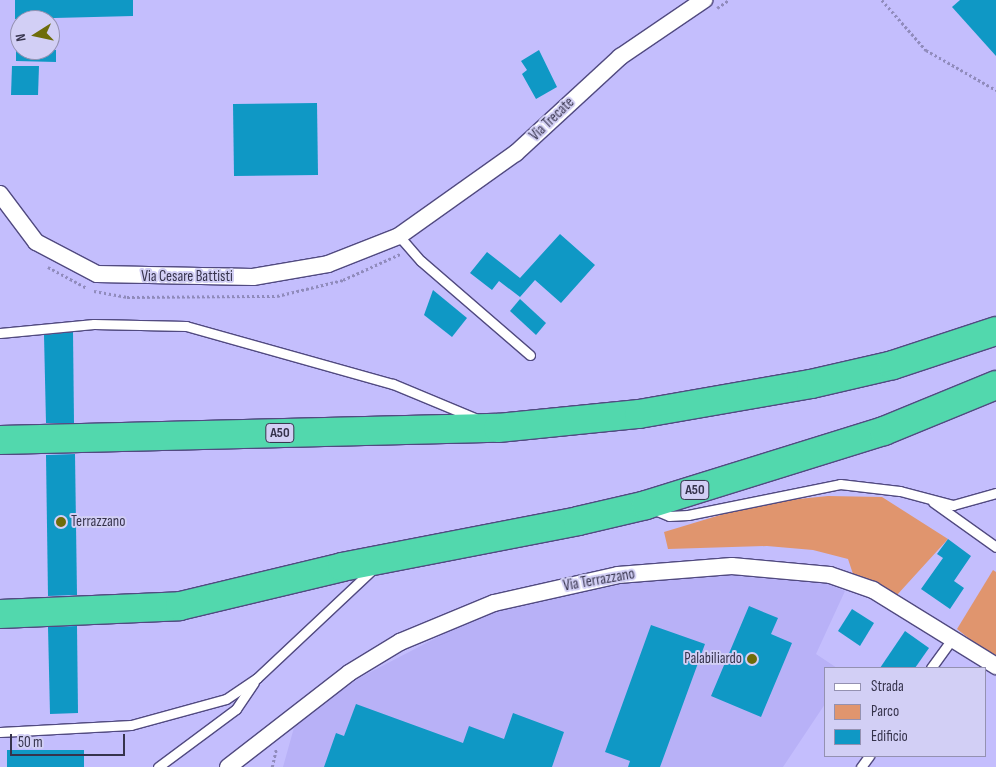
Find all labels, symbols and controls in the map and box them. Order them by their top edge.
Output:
north arrow [10,10,60,60]
text: N [12,32,30,43]
street label: Via Trecate [526,93,578,145]
street label: Via Cesare Battisti [141,268,233,286]
road number: A50 [265,422,295,444]
road number: A50 [680,478,710,502]
place label: Terrazzano [71,513,125,531]
marker: Terrazzano [55,516,67,528]
street label: Via Terrazzano [562,565,636,595]
place label: Palabiliardo [684,650,742,668]
marker: Palabiliardo [746,653,758,665]
legend [824,667,986,757]
text: Strada [871,677,904,696]
text: Parco [871,702,899,721]
scale bar [12,724,128,756]
text: Edificio [871,727,908,746]
text: 50 m [18,733,43,752]

